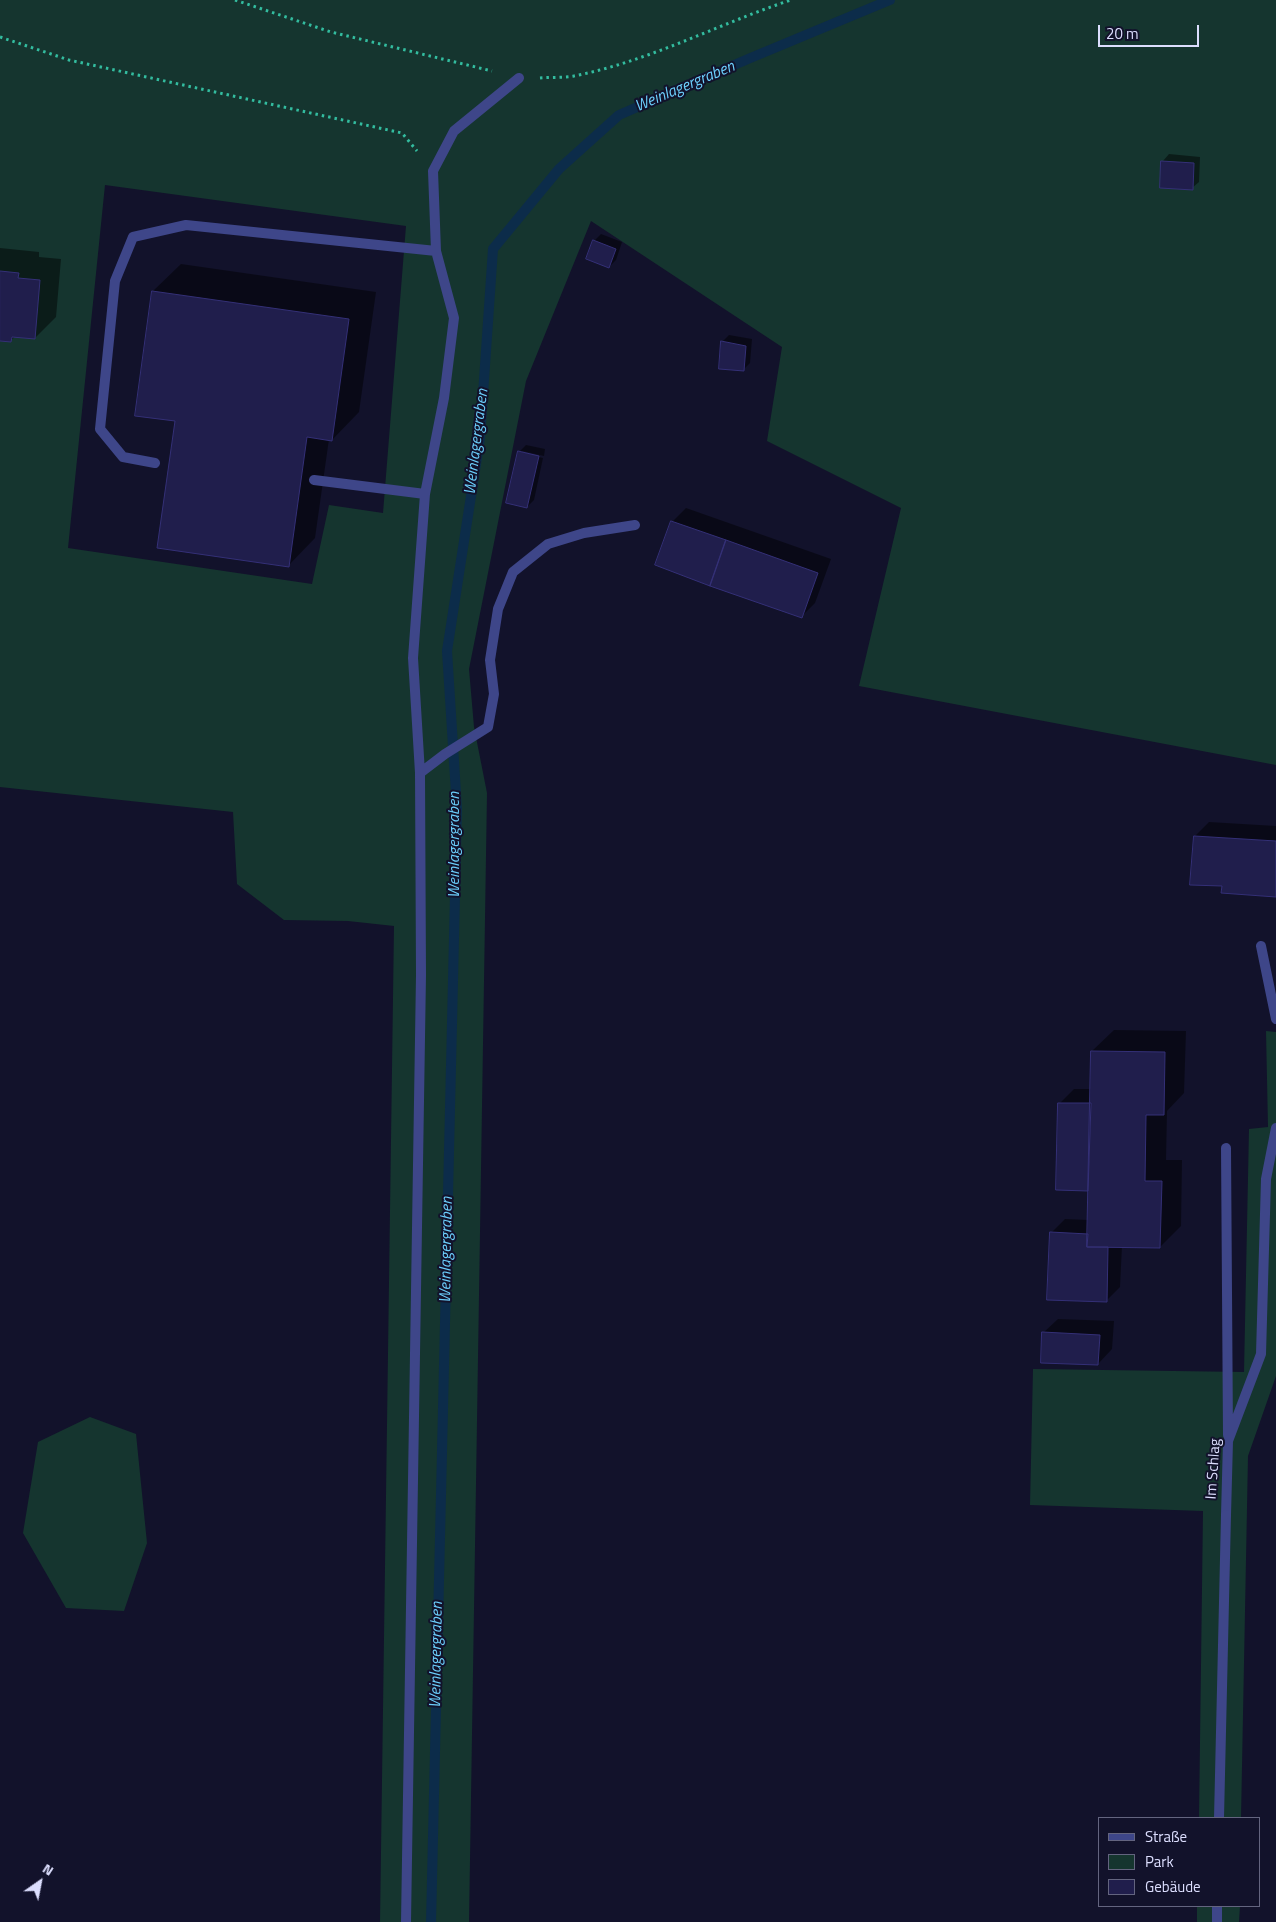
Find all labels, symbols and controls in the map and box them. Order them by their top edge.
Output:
scale bar [1101,15,1202,47]
text: 20 m [1106,22,1139,45]
water label: Weinlagergraben [632,57,738,117]
water label: Weinlagergraben [461,388,493,496]
water label: Weinlagergraben [445,792,465,898]
water label: Weinlagergraben [436,1197,458,1303]
street label: Im Schlag [1203,1438,1225,1500]
water label: Weinlagergraben [426,1602,448,1708]
legend [1098,1817,1261,1907]
text: Straße [1145,1825,1187,1848]
text: Park [1145,1850,1174,1873]
north arrow [15,1857,65,1907]
text: N [39,1858,58,1880]
text: Gebäude [1145,1875,1201,1898]

